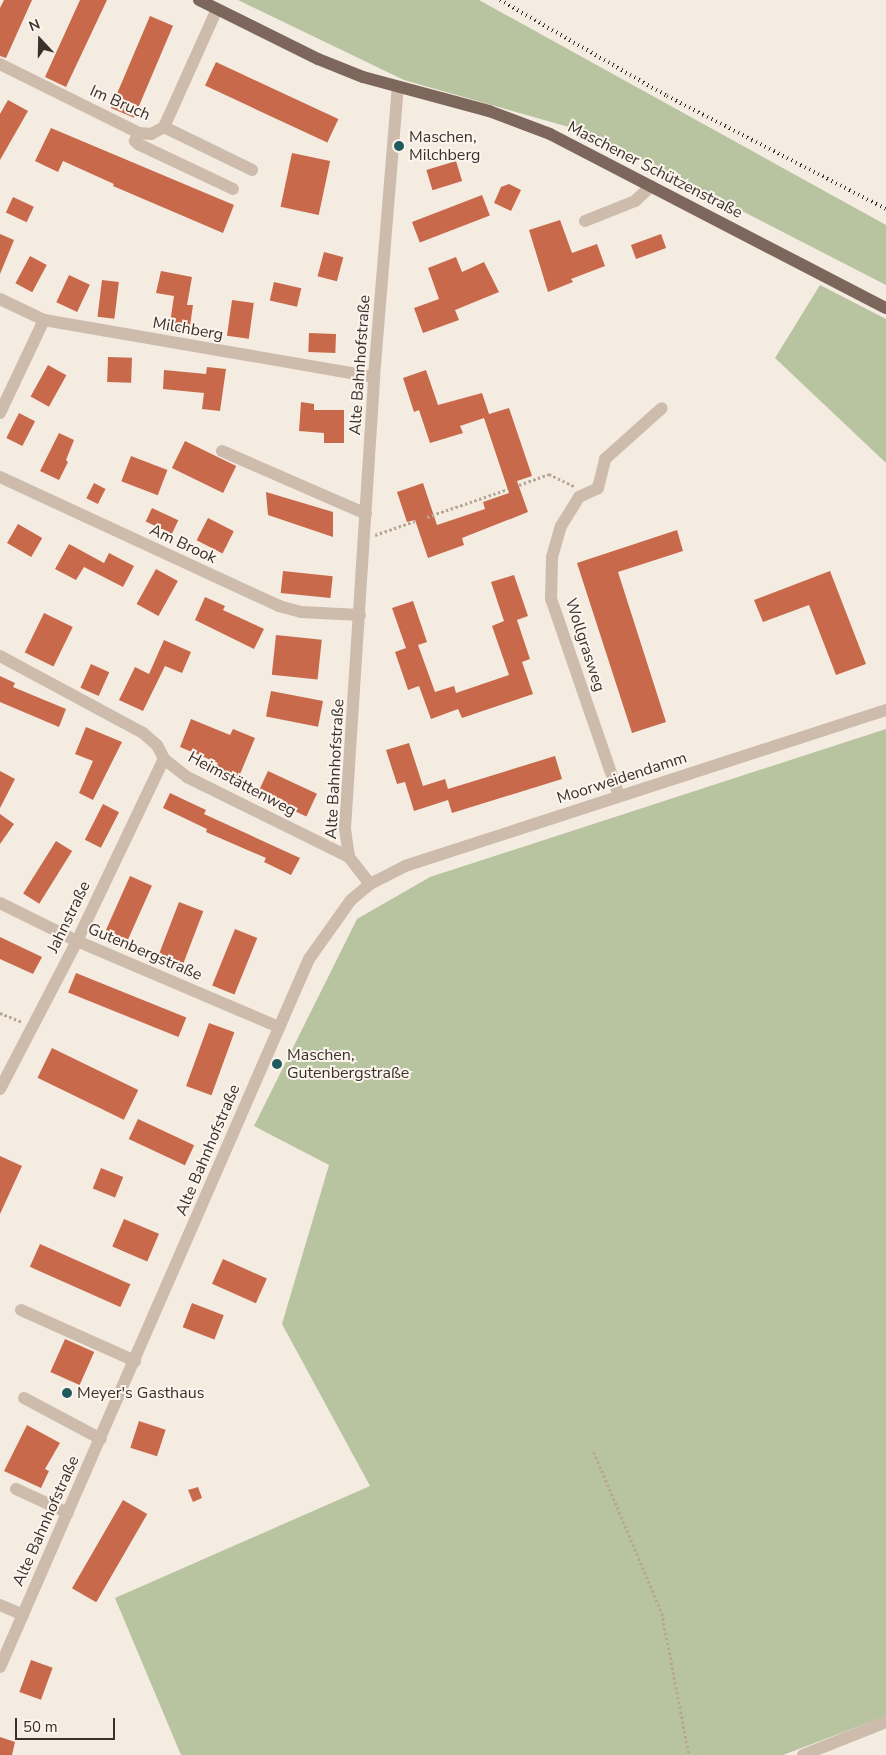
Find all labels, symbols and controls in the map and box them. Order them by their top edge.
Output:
north arrow [15,15,65,65]
text: N [26,15,43,36]
street label: Im Bruch [87,81,153,125]
street label: Maschener Schützenstraße [564,117,746,223]
place label: Maschen, Milchberg [409,127,480,165]
marker: Maschen, Milchberg [393,140,405,152]
street label: Alte Bahnhofstraße [346,294,374,436]
street label: Milchberg [151,313,225,345]
street label: Am Brook [146,520,220,568]
street label: Wollgrasweg [561,596,609,694]
street label: Alte Bahnhofstraße [322,698,348,840]
street label: Heimstättenweg [185,747,299,821]
street label: Moorweidendamm [555,748,689,808]
street label: Jahnstraße [43,878,95,956]
street label: Gutenbergstraße [85,919,205,985]
place label: Maschen, Gutenbergstraße [287,1045,409,1083]
marker: Maschen, Gutenbergstraße [271,1058,283,1070]
street label: Alte Bahnhofstraße [172,1081,244,1219]
place label: Meyer's Gasthaus [77,1383,204,1403]
marker: Meyer's Gasthaus [61,1387,73,1399]
street label: Alte Bahnhofstraße [9,1453,83,1589]
scale bar [18,1708,118,1740]
text: 50 m [23,1717,58,1737]

